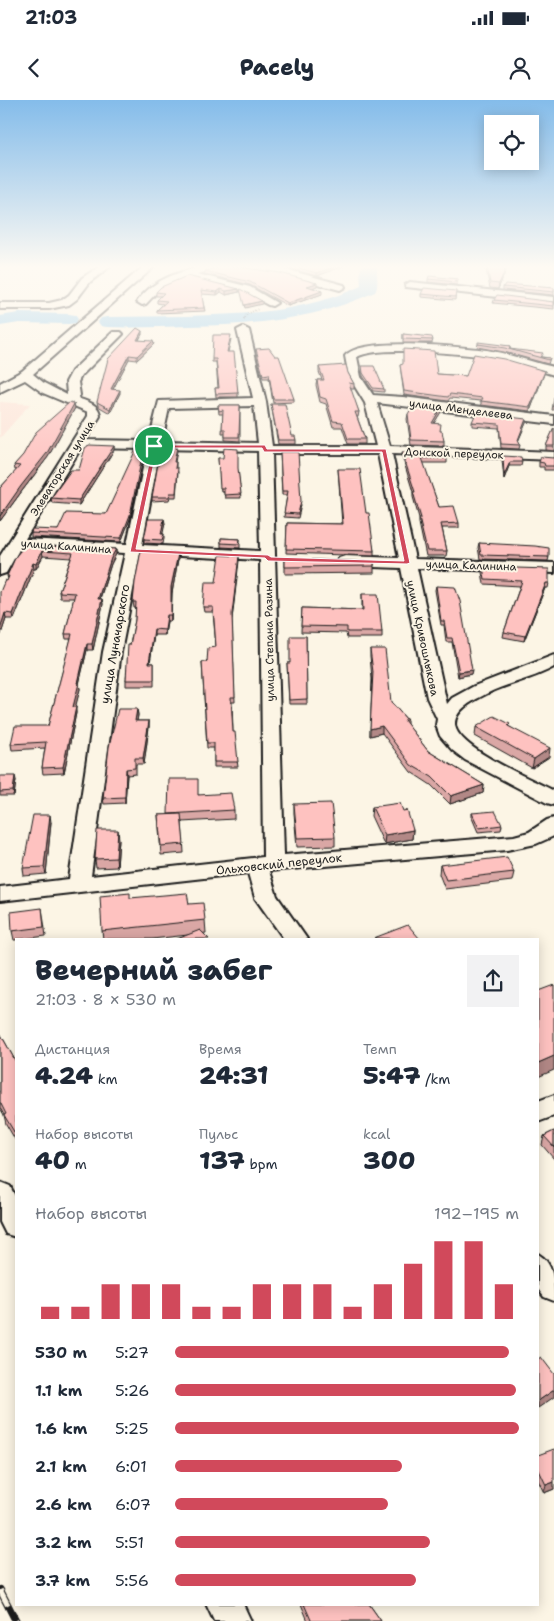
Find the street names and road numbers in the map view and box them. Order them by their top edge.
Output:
street label: улица Менделеева [408,396,514,423]
street label: Элеваторская улица [27,417,98,519]
street label: Донской переулок [404,444,504,463]
street label: улица Калинина [20,536,112,557]
street label: улица Калинина [425,556,517,575]
street label: улица Степана Разина [261,578,278,702]
street label: улица Кривошлыкова [403,579,442,698]
street label: улица Луначарского [97,583,133,705]
street label: Ольховский переулок [215,849,343,879]

